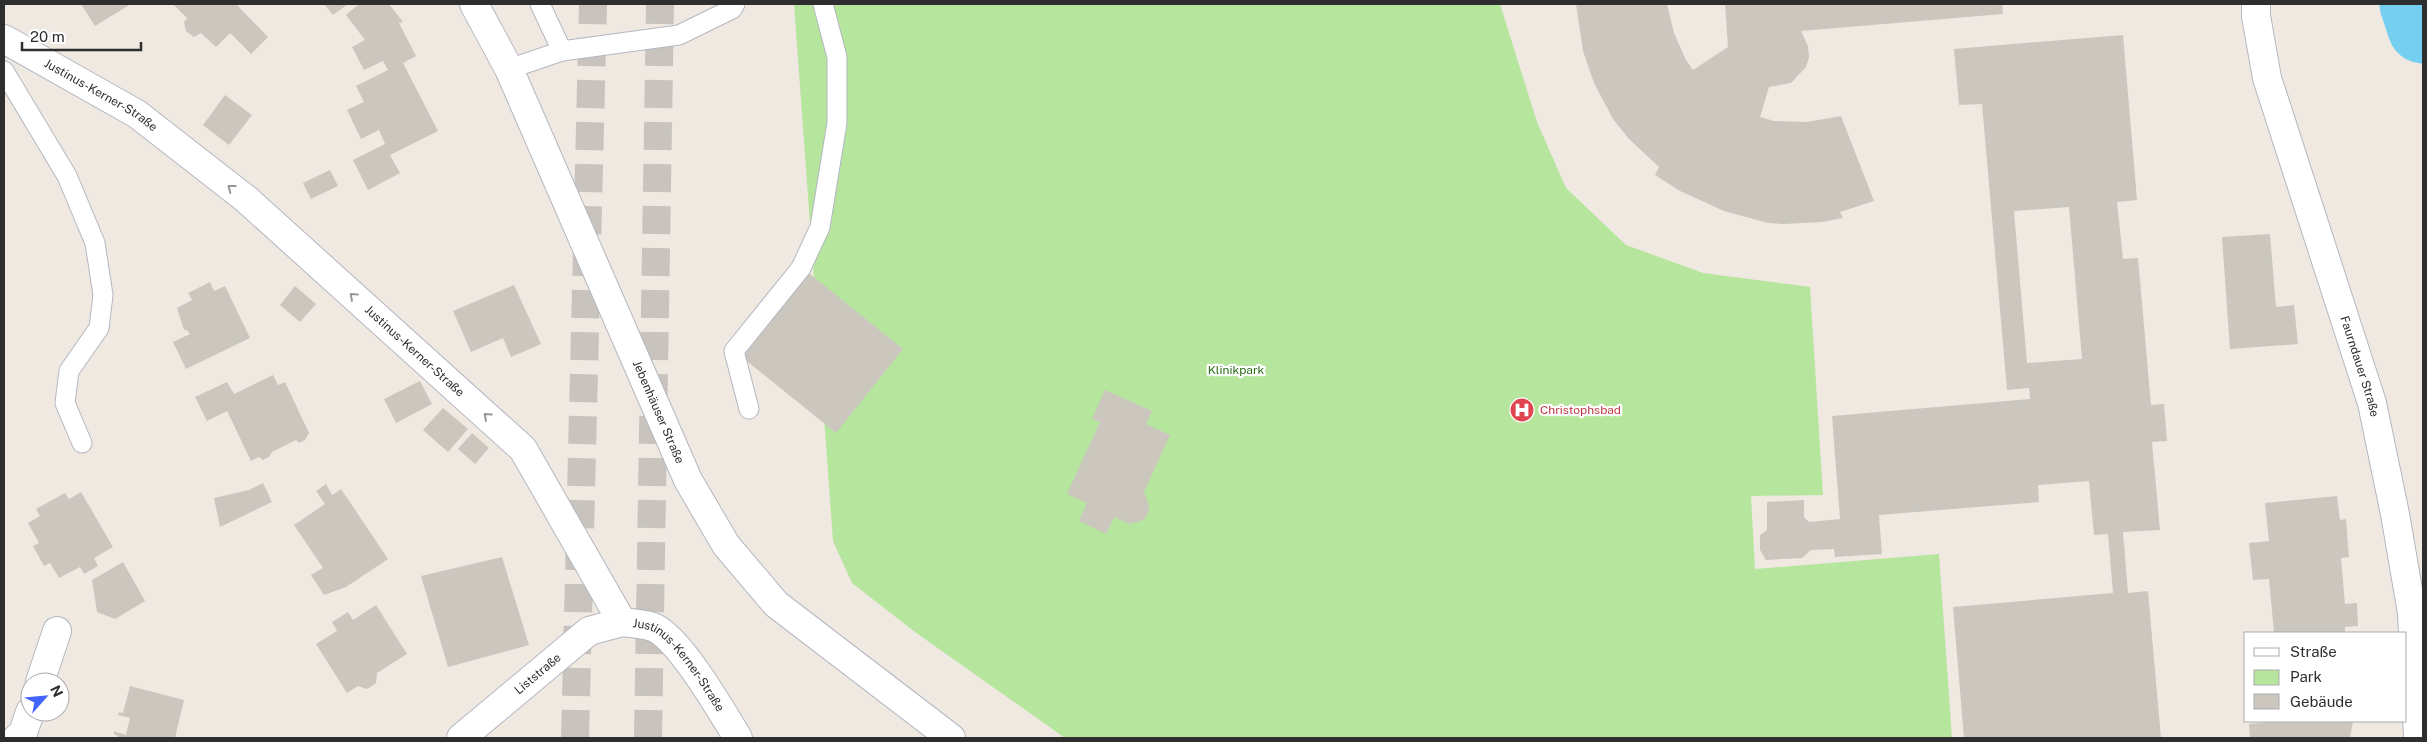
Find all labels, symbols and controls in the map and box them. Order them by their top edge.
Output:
scale bar [22,20,141,52]
text: 20 m [30,28,65,45]
street label: Justinus-Kerner-Straße [42,56,160,134]
one-way arrow [228,184,237,193]
one-way arrow [349,293,358,302]
street label: Justinus-Kerner-Straße [362,303,467,400]
street label: Faurndauer Straße [2337,314,2382,418]
street label: Jebenhäuser Straße [630,358,687,466]
park label: Klinikpark [1208,363,1265,377]
hospital icon: Christophsbad [1509,397,1535,423]
place label: Christophsbad [1540,403,1621,417]
one-way arrow [483,413,492,422]
street label: Justinus-Kerner-Straße [632,616,727,714]
legend [2244,632,2407,722]
text: Straße [2290,643,2337,660]
street label: Liststraße [512,650,564,697]
text: Park [2290,668,2322,685]
north arrow [20,672,70,722]
text: N [47,683,66,700]
text: Gebäude [2290,693,2353,710]

